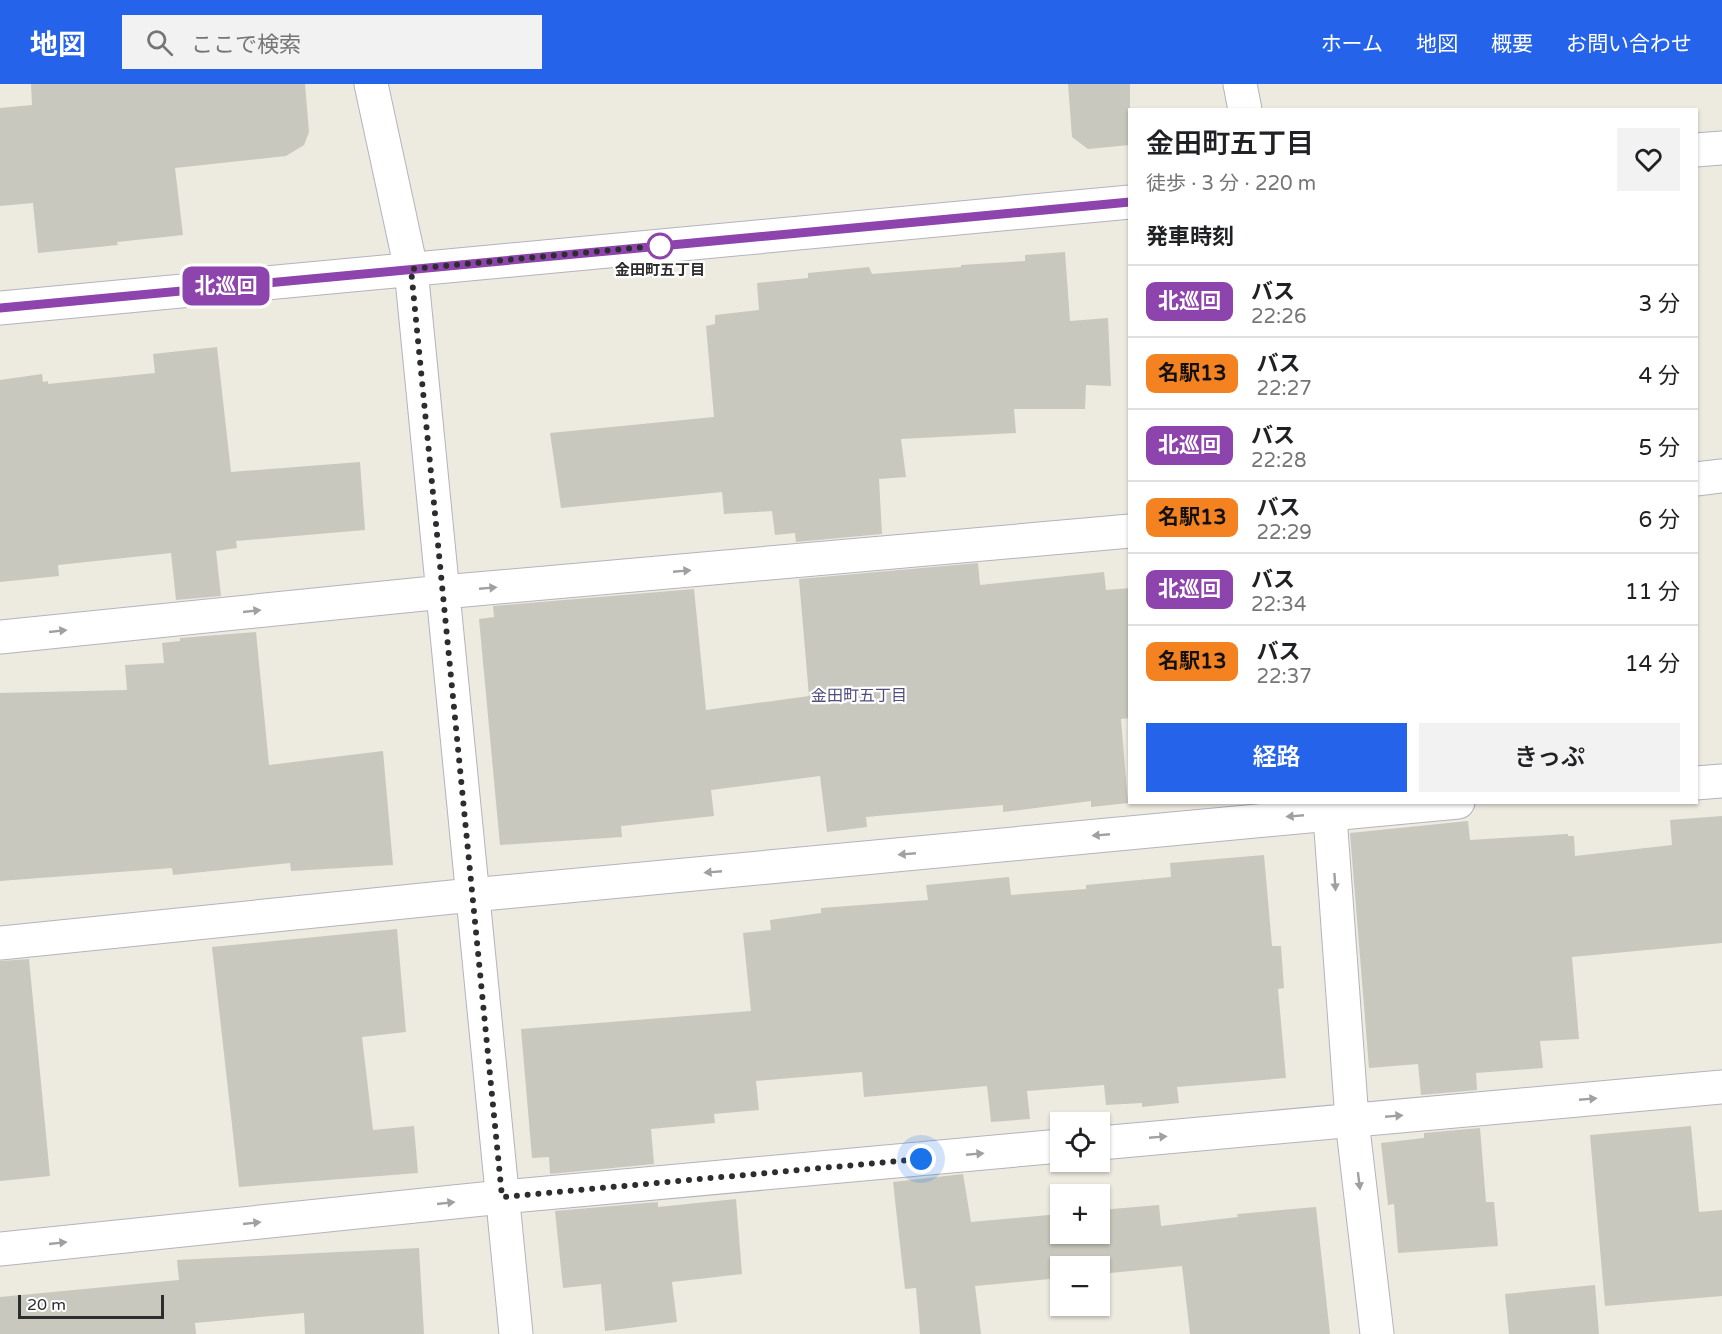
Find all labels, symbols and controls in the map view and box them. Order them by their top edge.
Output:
search box [122,15,542,69]
icon: search [143,26,176,59]
text: 地図 [30,28,86,62]
text: ここで検索 [191,32,301,58]
text: ホーム [1321,32,1383,57]
text: 地図 [1416,32,1458,57]
text: 概要 [1491,32,1533,57]
text: お問い合わせ [1566,32,1692,57]
text: 金田町五丁目 [1146,127,1314,161]
button: heart [1617,128,1680,191]
text: 徒歩 · 3 分 · 220 m [1146,172,1316,196]
text: 発車時刻 [1146,224,1234,250]
marker: 金田町五丁目 [647,233,673,259]
place label: 金田町五丁目 [615,261,705,279]
line badge: 北巡回 [192,266,260,306]
text: 北巡回 [195,274,258,299]
text: バス [1251,279,1295,305]
text: 北巡回 [1158,289,1221,314]
text: 3 分 [1638,291,1680,317]
text: 22:26 [1251,305,1306,329]
text: バス [1256,351,1300,377]
text: 名駅13 [1158,361,1226,386]
text: 4 分 [1638,363,1680,389]
text: 22:27 [1256,377,1312,401]
text: バス [1251,423,1295,449]
text: 北巡回 [1158,433,1221,458]
text: 5 分 [1638,435,1680,461]
text: 22:28 [1251,449,1306,473]
text: バス [1256,495,1300,521]
text: 名駅13 [1158,505,1226,530]
text: 6 分 [1638,507,1680,533]
text: 22:29 [1256,521,1312,545]
one-way arrow [673,566,692,576]
text: バス [1251,567,1295,593]
text: 北巡回 [1158,577,1221,602]
text: 11 分 [1625,579,1680,605]
one-way arrow [479,583,498,593]
text: 22:34 [1251,593,1306,617]
one-way arrow [243,607,262,616]
one-way arrow [49,626,68,636]
text: バス [1256,639,1300,665]
text: 名駅13 [1158,649,1226,674]
text: 14 分 [1625,651,1680,677]
text: 22:37 [1256,665,1312,689]
district label: 金田町五丁目 [811,686,907,706]
button: 経路 [1146,723,1407,792]
button: きっぷ [1419,723,1680,792]
one-way arrow [1285,811,1304,821]
one-way arrow [1091,830,1110,840]
one-way arrow [897,849,916,859]
one-way arrow [703,867,722,877]
one-way arrow [1330,872,1339,891]
one-way arrow [1579,1094,1598,1104]
one-way arrow [1384,1111,1403,1121]
map controls [1050,1112,1110,1316]
button: locate [1050,1112,1110,1172]
one-way arrow [1148,1133,1167,1142]
your location [906,1144,936,1174]
one-way arrow [965,1149,984,1159]
one-way arrow [1354,1171,1364,1190]
button: + [1050,1184,1110,1244]
one-way arrow [437,1198,456,1208]
one-way arrow [243,1218,262,1228]
one-way arrow [49,1238,68,1248]
button: − [1050,1256,1110,1316]
scale bar [18,1292,164,1320]
text: 20 m [27,1295,66,1315]

